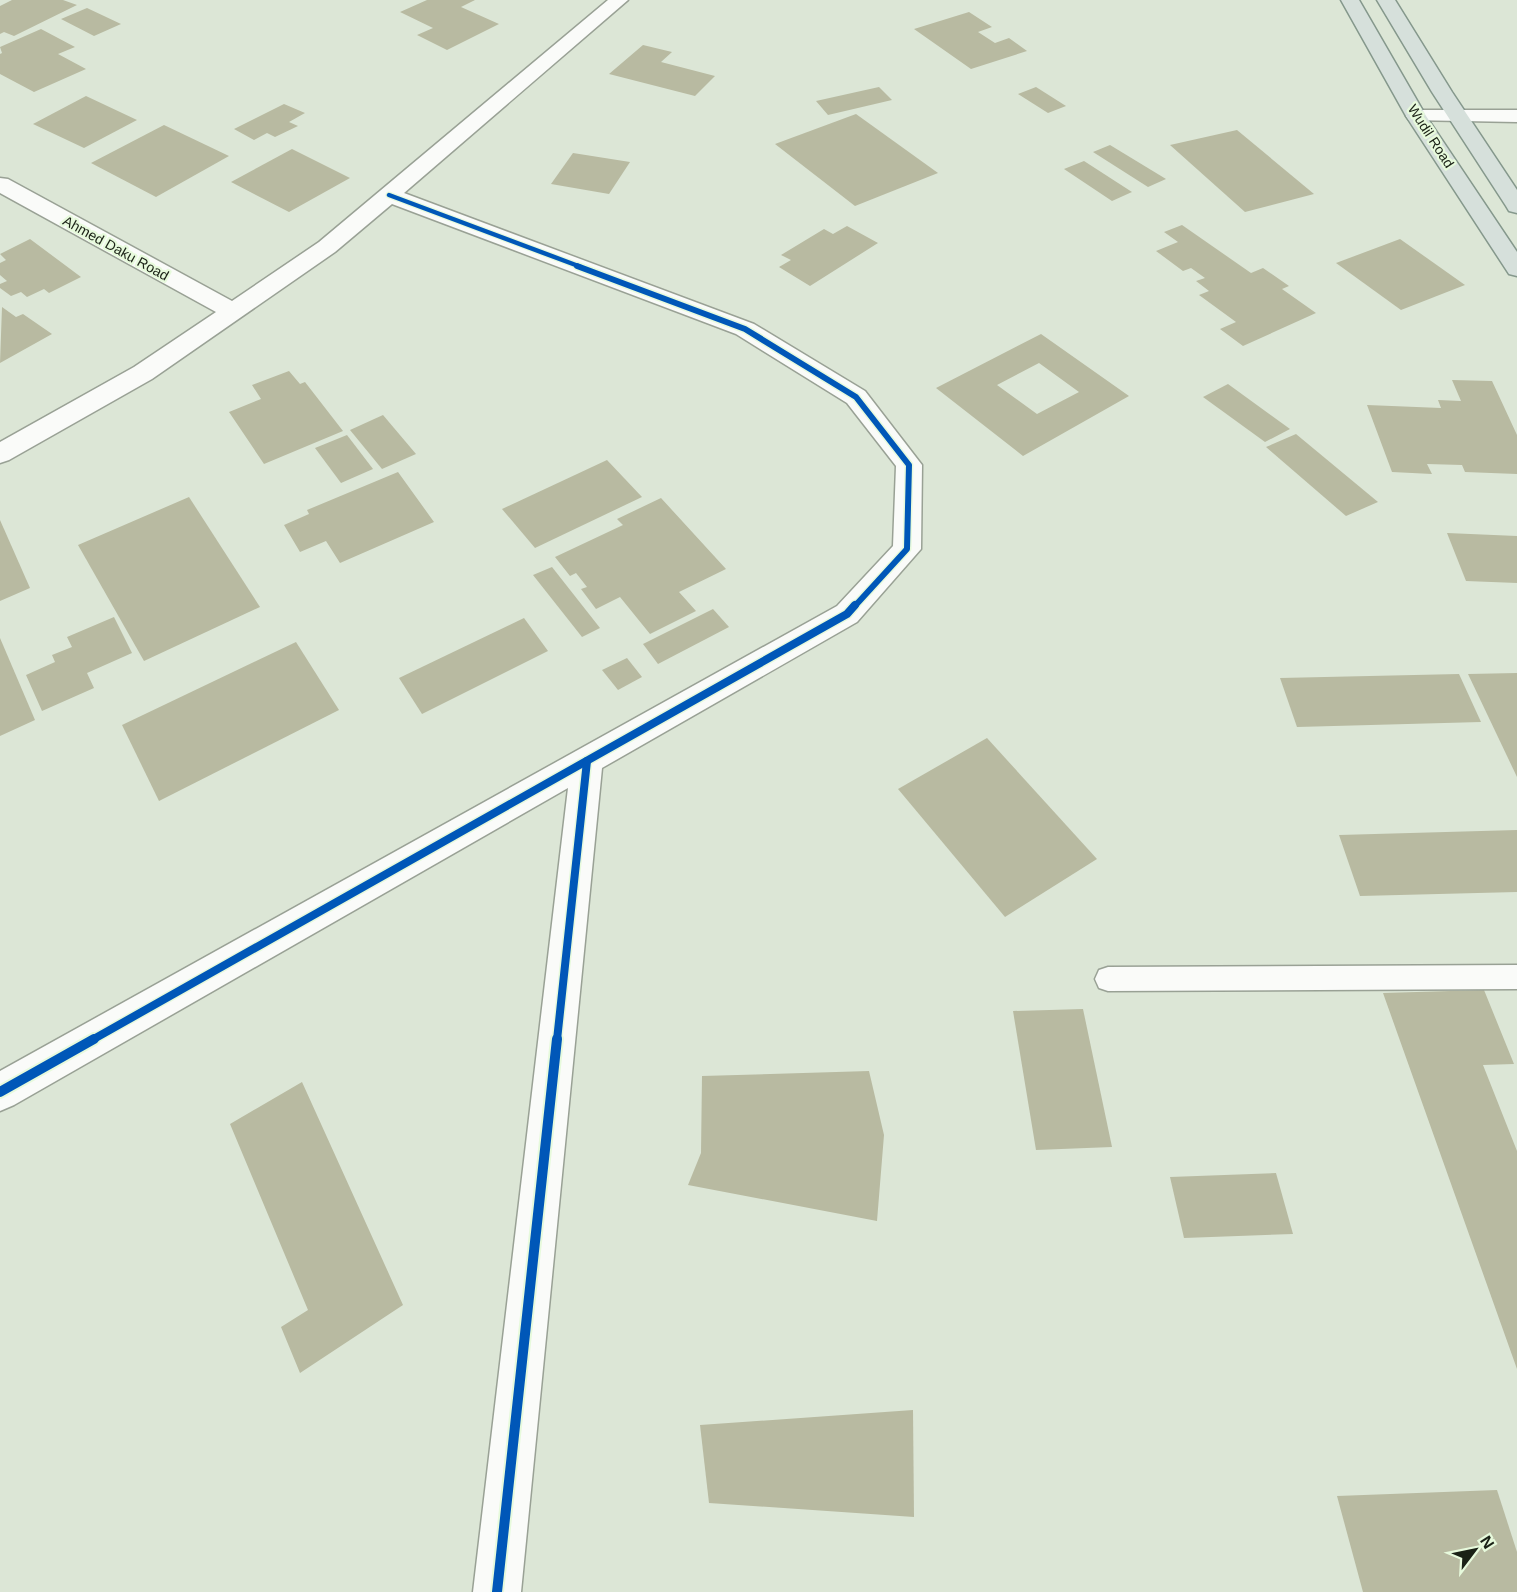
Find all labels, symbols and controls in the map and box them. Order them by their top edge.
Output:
street label: Wudil Road [1405,101,1457,171]
street label: Ahmed Daku Road [60,212,172,284]
north arrow [1445,1520,1505,1580]
text: N [1477,1533,1498,1552]

